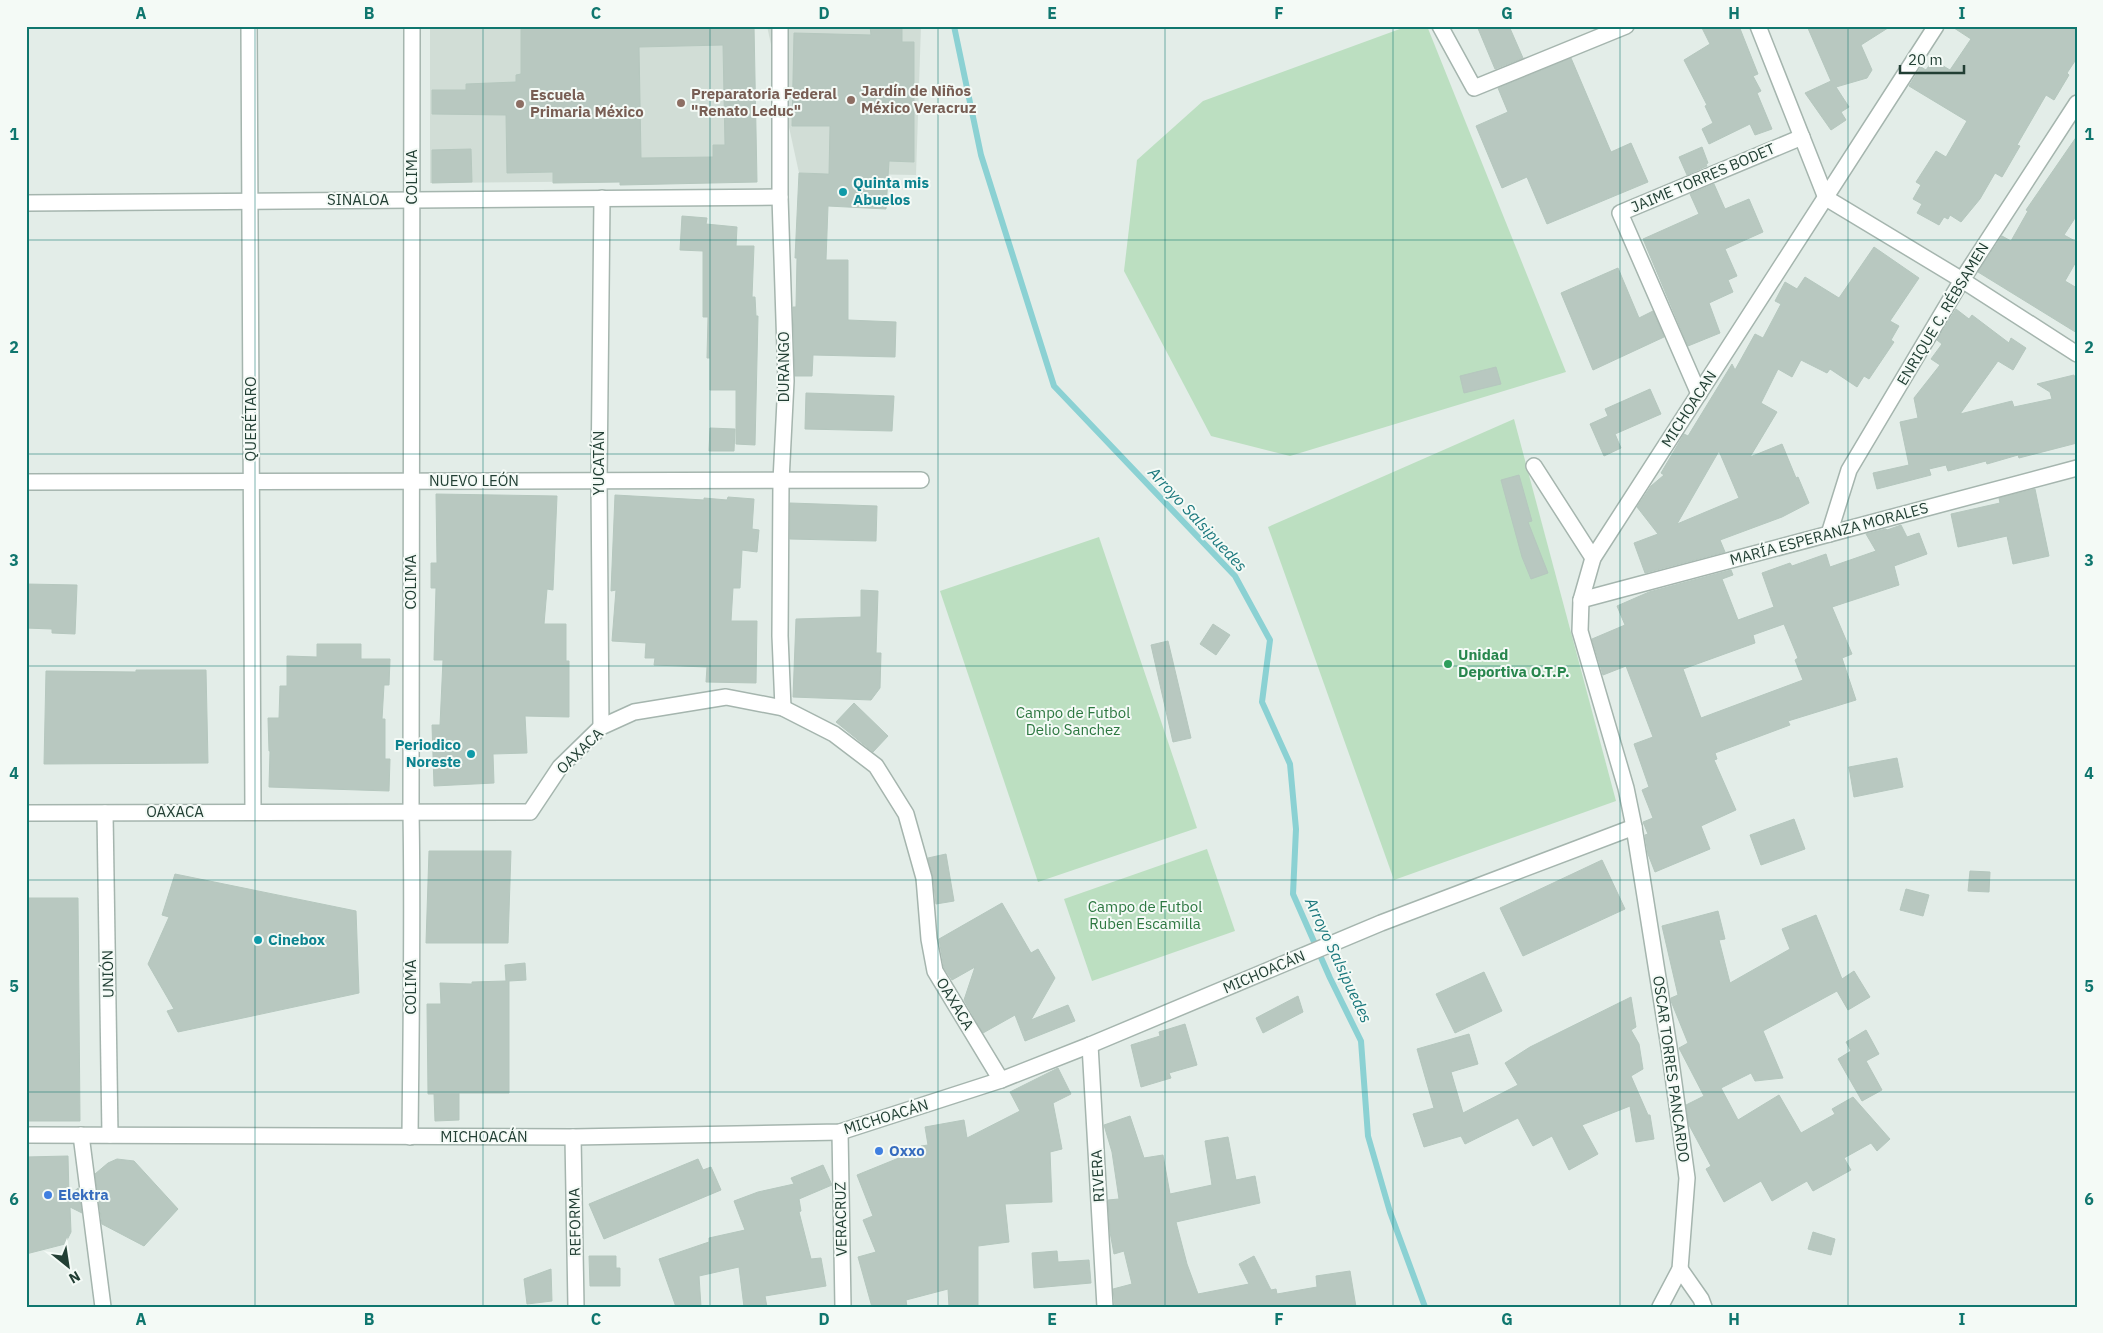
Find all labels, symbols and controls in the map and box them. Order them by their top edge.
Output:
text: A [136,3,147,23]
text: B [364,3,375,23]
text: C [591,3,601,23]
text: D [818,3,830,23]
text: E [1047,3,1057,23]
text: F [1274,3,1284,23]
text: G [1501,3,1513,23]
text: H [1728,3,1740,23]
text: I [1959,3,1966,23]
scale bar [1900,42,1964,74]
text: 20 m [1908,50,1943,69]
place label: Jardín de Niños México Veracruz [861,81,977,117]
place label: Preparatoria Federal "Renato Leduc" [691,84,837,120]
place label: Escuela Primaria México [530,85,644,121]
marker: Jardín de Niños México Veracruz [845,94,857,106]
marker: Preparatoria Federal "Renato Leduc" [675,97,687,109]
marker: Escuela Primaria México [514,98,526,110]
text: 1 [9,124,19,144]
text: 1 [2084,124,2094,144]
street label: JAIME TORRES BODET [1628,138,1778,216]
street label: COLIMA [402,149,421,205]
place label: Quinta mis Abuelos [853,173,929,209]
marker: Quinta mis Abuelos [837,186,849,198]
street label: SINALOA [327,190,389,209]
street label: ENRIQUE C. RÉBSAMEN [1892,239,1993,388]
street label: DURANGO [774,331,793,403]
text: 2 [9,337,19,357]
text: 2 [2084,337,2094,357]
street label: MICHOACAN [1657,367,1720,451]
street label: QUERÉTARO [241,376,260,462]
street label: YUCATÁN [589,431,608,495]
water label: Arroyo Salsipuedes [1144,462,1252,576]
street label: NUEVO LEÓN [429,471,519,490]
street label: MARÍA ESPERANZA MORALES [1728,498,1930,569]
text: 3 [9,550,19,570]
text: 3 [2084,550,2094,570]
street label: COLIMA [401,554,420,610]
place label: Unidad Deportiva O.T.P. [1458,645,1570,681]
marker: Unidad Deportiva O.T.P. [1442,658,1454,670]
park label: Campo de Futbol Delio Sanchez [1016,703,1130,739]
street label: OAXACA [552,724,607,778]
place label: Periodico Noreste [395,735,461,771]
marker: Periodico Noreste [465,748,477,760]
text: 4 [9,763,19,783]
text: 4 [2084,763,2094,783]
street label: OAXACA [146,802,204,821]
water label: Arroyo Salsipuedes [1301,893,1377,1026]
park label: Campo de Futbol Ruben Escamilla [1088,897,1202,933]
place label: Cinebox [268,930,326,949]
marker: Cinebox [252,934,264,946]
street label: MICHOACÁN [1220,946,1308,997]
street label: UNIÓN [98,950,117,998]
street label: COLIMA [401,959,420,1015]
street label: OAXACA [932,974,979,1034]
street label: OSCAR TORRES PANCARDO [1649,974,1694,1164]
text: 5 [9,976,19,996]
text: 5 [2084,976,2094,996]
street label: MICHOACÁN [841,1095,930,1138]
street label: MICHOACÁN [440,1127,528,1146]
place label: Oxxo [889,1141,925,1160]
marker: Oxxo [873,1145,885,1157]
street label: RIVERA [1087,1149,1108,1203]
street label: VERACRUZ [830,1181,851,1256]
place label: Elektra [58,1185,109,1204]
street label: REFORMA [564,1187,585,1256]
text: 6 [9,1189,19,1209]
marker: Elektra [42,1189,54,1201]
text: 6 [2084,1189,2094,1209]
north arrow [42,1240,92,1290]
text: N [66,1267,83,1288]
text: A [136,1309,147,1329]
text: B [364,1309,375,1329]
text: C [591,1309,601,1329]
text: D [818,1309,830,1329]
text: E [1047,1309,1057,1329]
text: F [1274,1309,1284,1329]
text: G [1501,1309,1513,1329]
text: H [1728,1309,1740,1329]
text: I [1959,1309,1966,1329]

